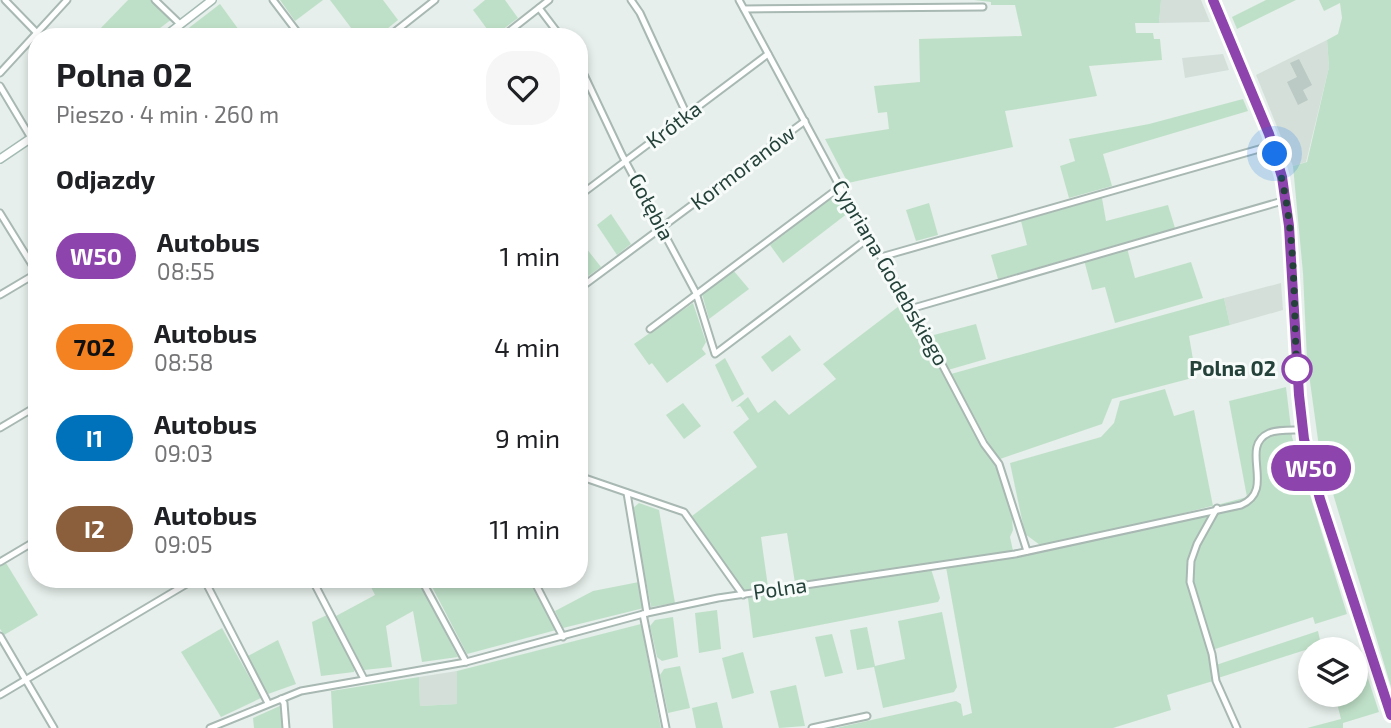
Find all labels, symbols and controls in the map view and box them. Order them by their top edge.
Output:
button: heart [486,51,560,125]
text: Polna 02 [56,54,192,94]
street label: Krótka [641,95,706,153]
text: Pieszo · 4 min · 260 m [56,100,279,128]
street label: Kormoranów [685,119,799,214]
your location [1257,136,1292,171]
text: Odjazdy [56,163,155,194]
street label: Gołębia [624,169,680,244]
street label: Cypriana Godebskiego [828,175,955,370]
text: Autobus [157,226,260,257]
text: 1 min [500,240,560,271]
text: W50 [70,241,122,270]
text: 08:55 [157,257,215,285]
text: Autobus [154,317,257,348]
text: 4 min [494,331,560,362]
text: 702 [74,332,115,361]
text: 08:58 [154,348,214,376]
marker: Polna 02 [1282,354,1312,384]
place label: Polna 02 [1189,355,1276,380]
text: Autobus [154,408,257,439]
text: 9 min [495,422,560,453]
text: I1 [86,423,103,452]
text: 09:03 [154,439,213,467]
line badge: W50 [1271,445,1351,491]
text: W50 [1285,453,1337,482]
text: Autobus [154,499,257,530]
text: 11 min [489,513,560,544]
text: I2 [84,514,105,543]
text: 09:05 [154,530,213,558]
street label: Polna [751,571,808,604]
map controls [1298,637,1368,707]
button: layers [1298,637,1368,707]

